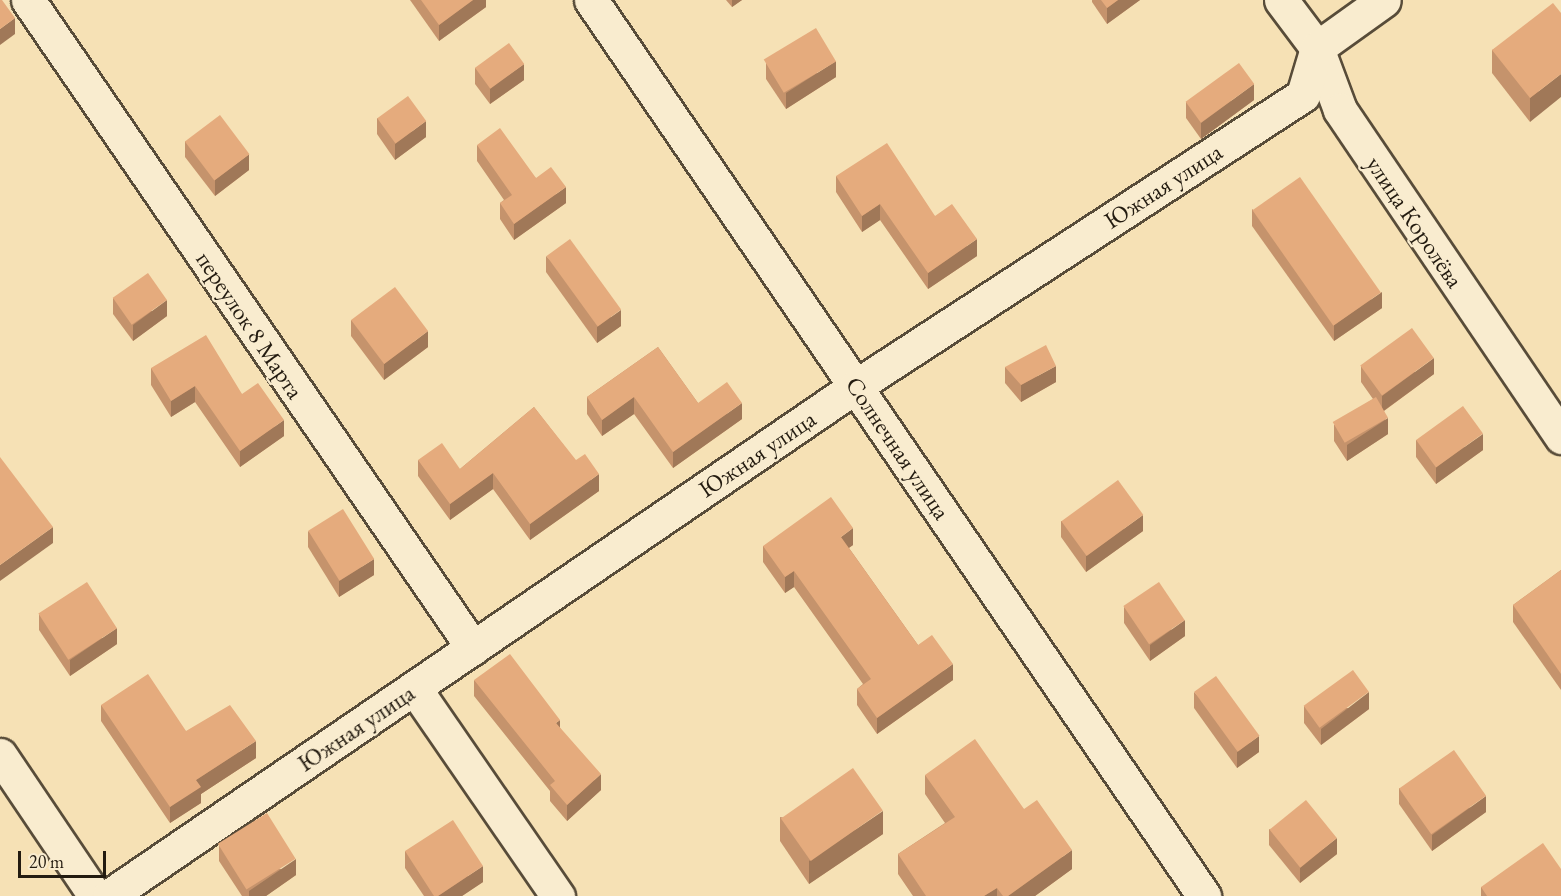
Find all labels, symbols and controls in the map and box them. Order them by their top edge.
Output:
street label: Южная улица [1098,137,1228,235]
street label: улица Королёва [1360,151,1470,293]
street label: переулок 8 Марта [190,246,310,404]
street label: Солнечная улица [840,371,956,525]
street label: Южная улица [693,404,821,504]
street label: Южная улица [292,678,420,778]
scale bar [21,839,110,877]
text: 20 m [29,850,64,873]

